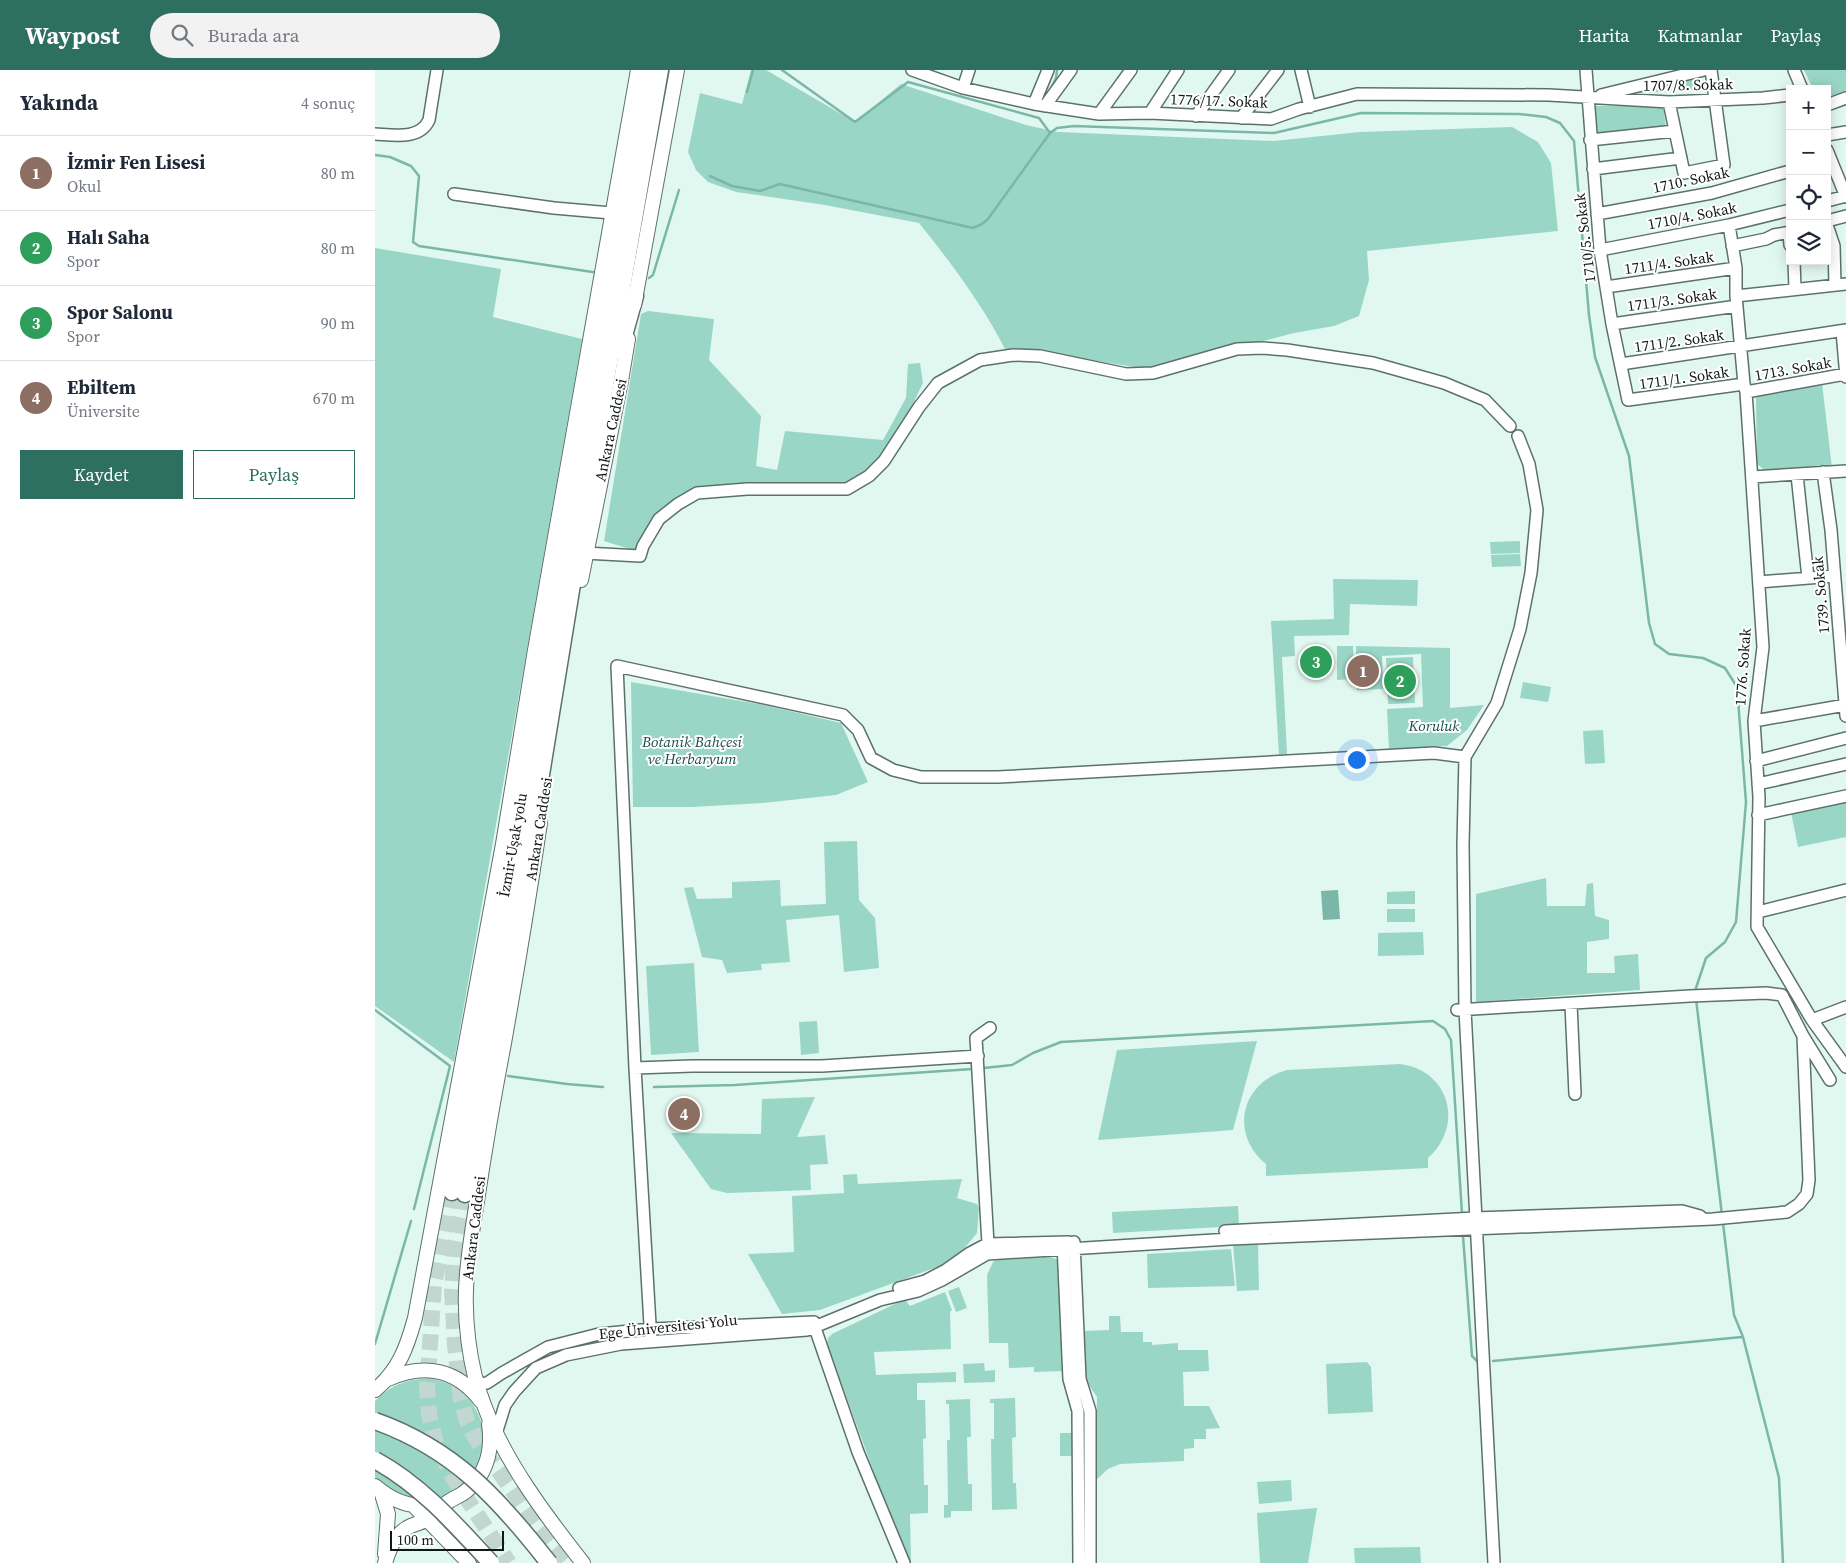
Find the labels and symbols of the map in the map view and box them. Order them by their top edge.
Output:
street label: 1707/8. Sokak [1643,73,1734,96]
street label: 1776/17. Sokak [1170,88,1269,113]
street label: 1710. Sokak [1651,161,1732,198]
street label: 1710/5. Sokak [1568,191,1600,284]
street label: 1710/4. Sokak [1646,196,1739,234]
street label: 1711/4. Sokak [1623,246,1716,279]
street label: 1711/3. Sokak [1626,283,1719,316]
street label: 1711/2. Sokak [1633,324,1726,357]
street label: 1713. Sokak [1753,351,1834,386]
street label: 1711/1. Sokak [1638,361,1731,394]
street label: Ankara Caddesi [589,376,632,483]
street label: 1739. Sokak [1807,555,1834,635]
street label: 1776. Sokak [1729,627,1756,707]
pin: 3 [1300,643,1332,681]
pin: 1 [1347,652,1379,690]
pin: 2 [1384,662,1416,700]
park label: Koruluk [1408,715,1460,736]
park label: Botanik Bahçesi ve Herbaryum [641,731,742,769]
your location [1344,747,1370,773]
street label: Ankara Caddesi [520,775,557,882]
street label: İzmir-Uşak yolu [493,791,532,899]
pin: 4 [668,1095,700,1133]
street label: Ankara Caddesi [457,1175,490,1281]
street label: Ege Üniversitesi Yolu [598,1309,739,1344]
scale bar [390,1528,504,1551]

